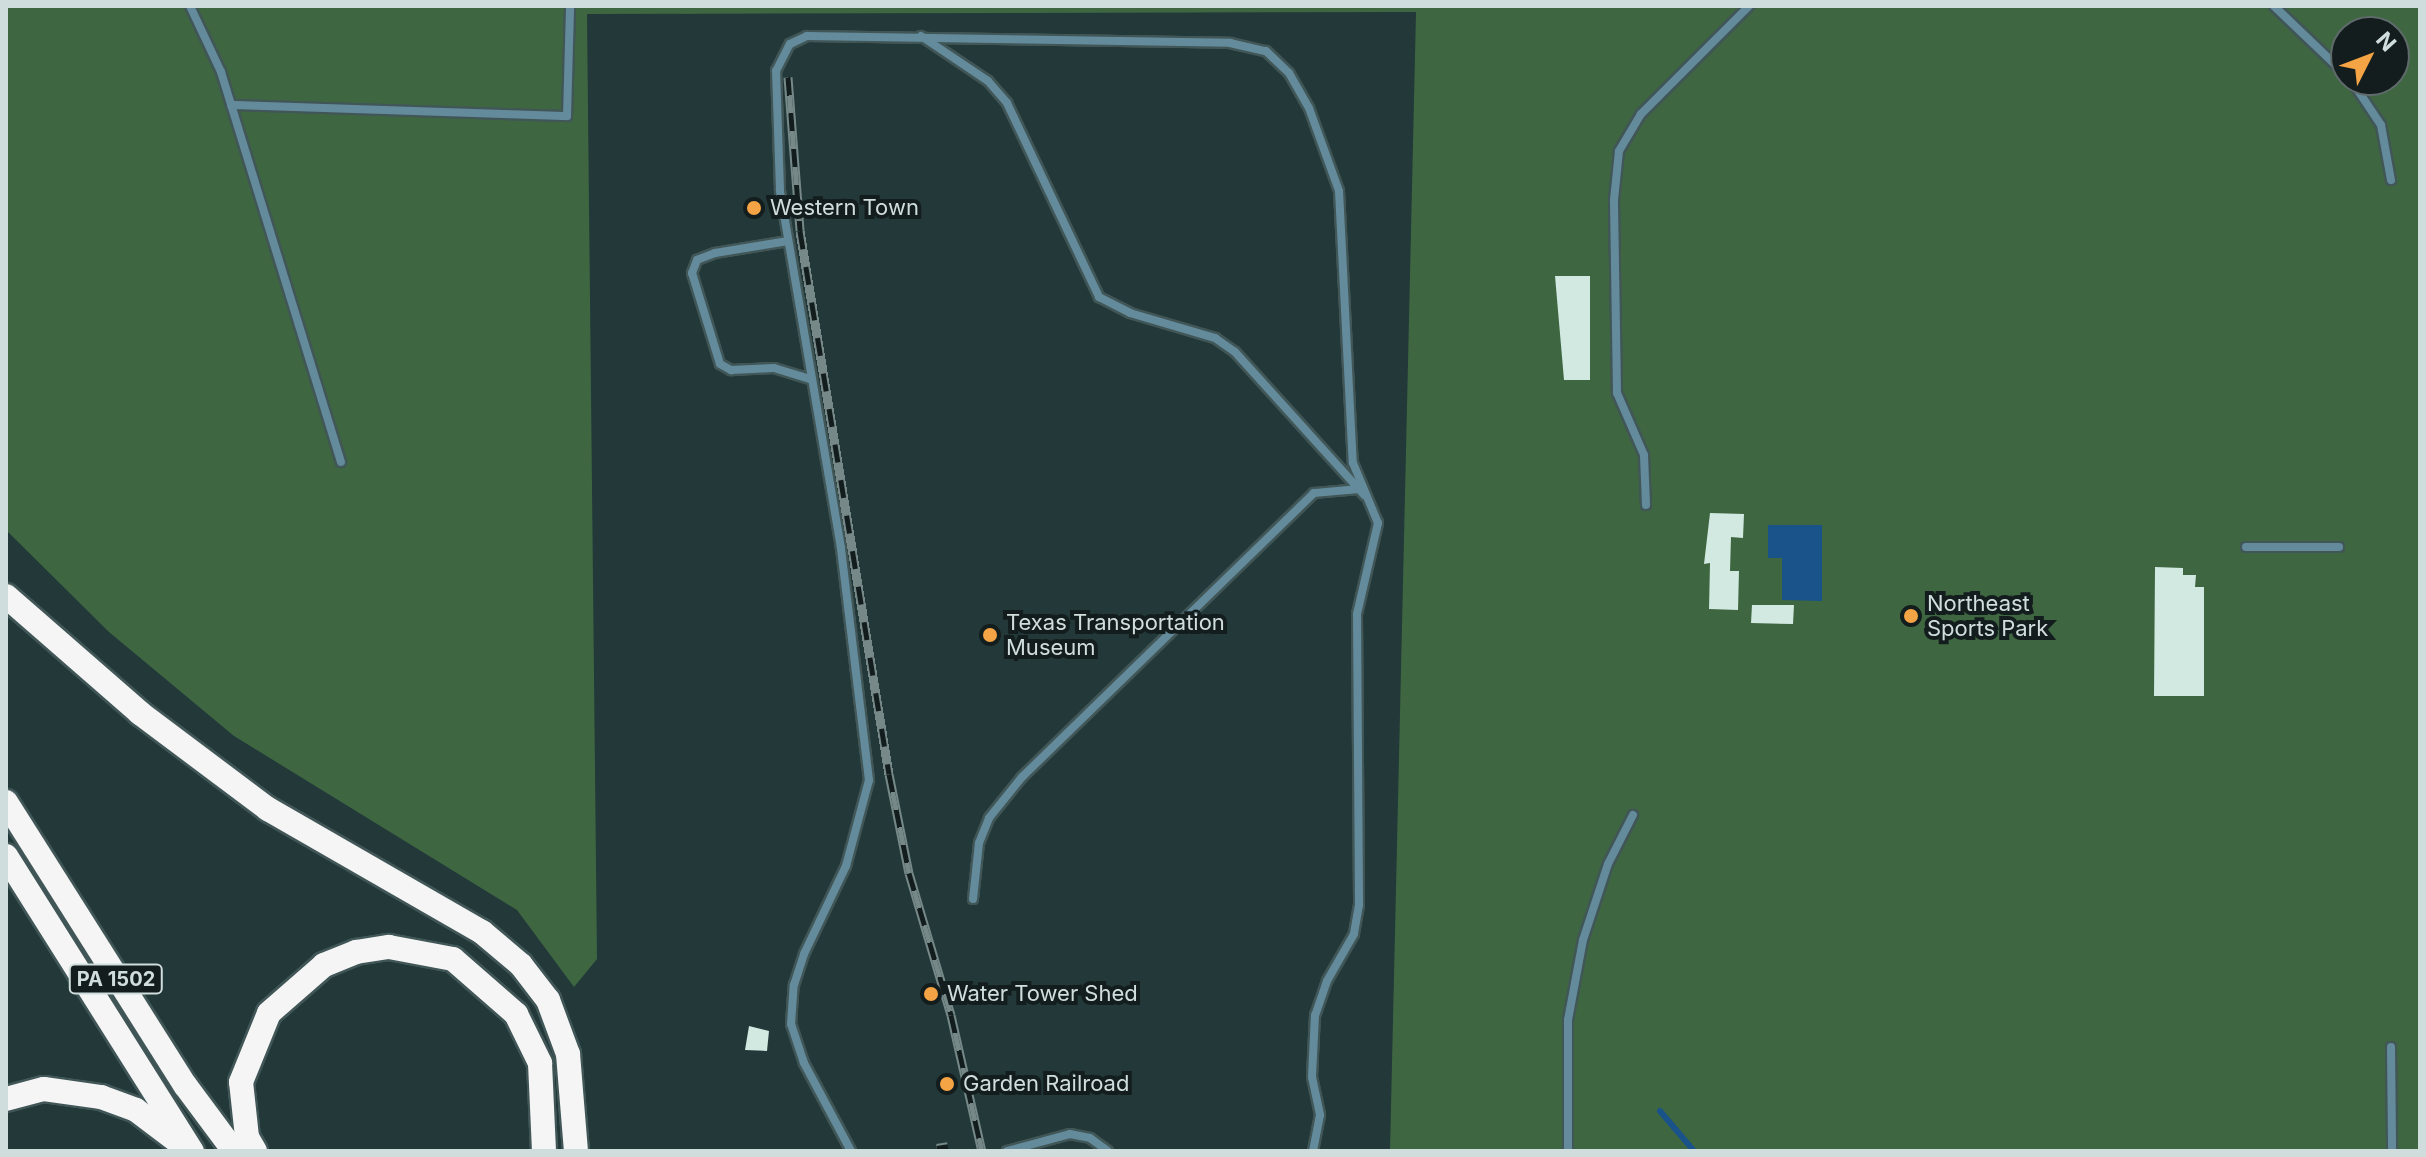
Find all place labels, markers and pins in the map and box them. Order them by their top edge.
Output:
place label: Western Town [770,195,919,221]
marker: Western Town [745,199,763,217]
place label: Northeast Sports Park [1927,590,2048,642]
marker: Northeast Sports Park [1902,607,1920,625]
place label: Texas Transportation Museum [1006,609,1225,660]
marker: Texas Transportation Museum [981,626,999,644]
place label: Water Tower Shed [947,981,1138,1007]
marker: Water Tower Shed [922,985,940,1003]
place label: Garden Railroad [963,1071,1129,1097]
marker: Garden Railroad [938,1075,956,1093]

